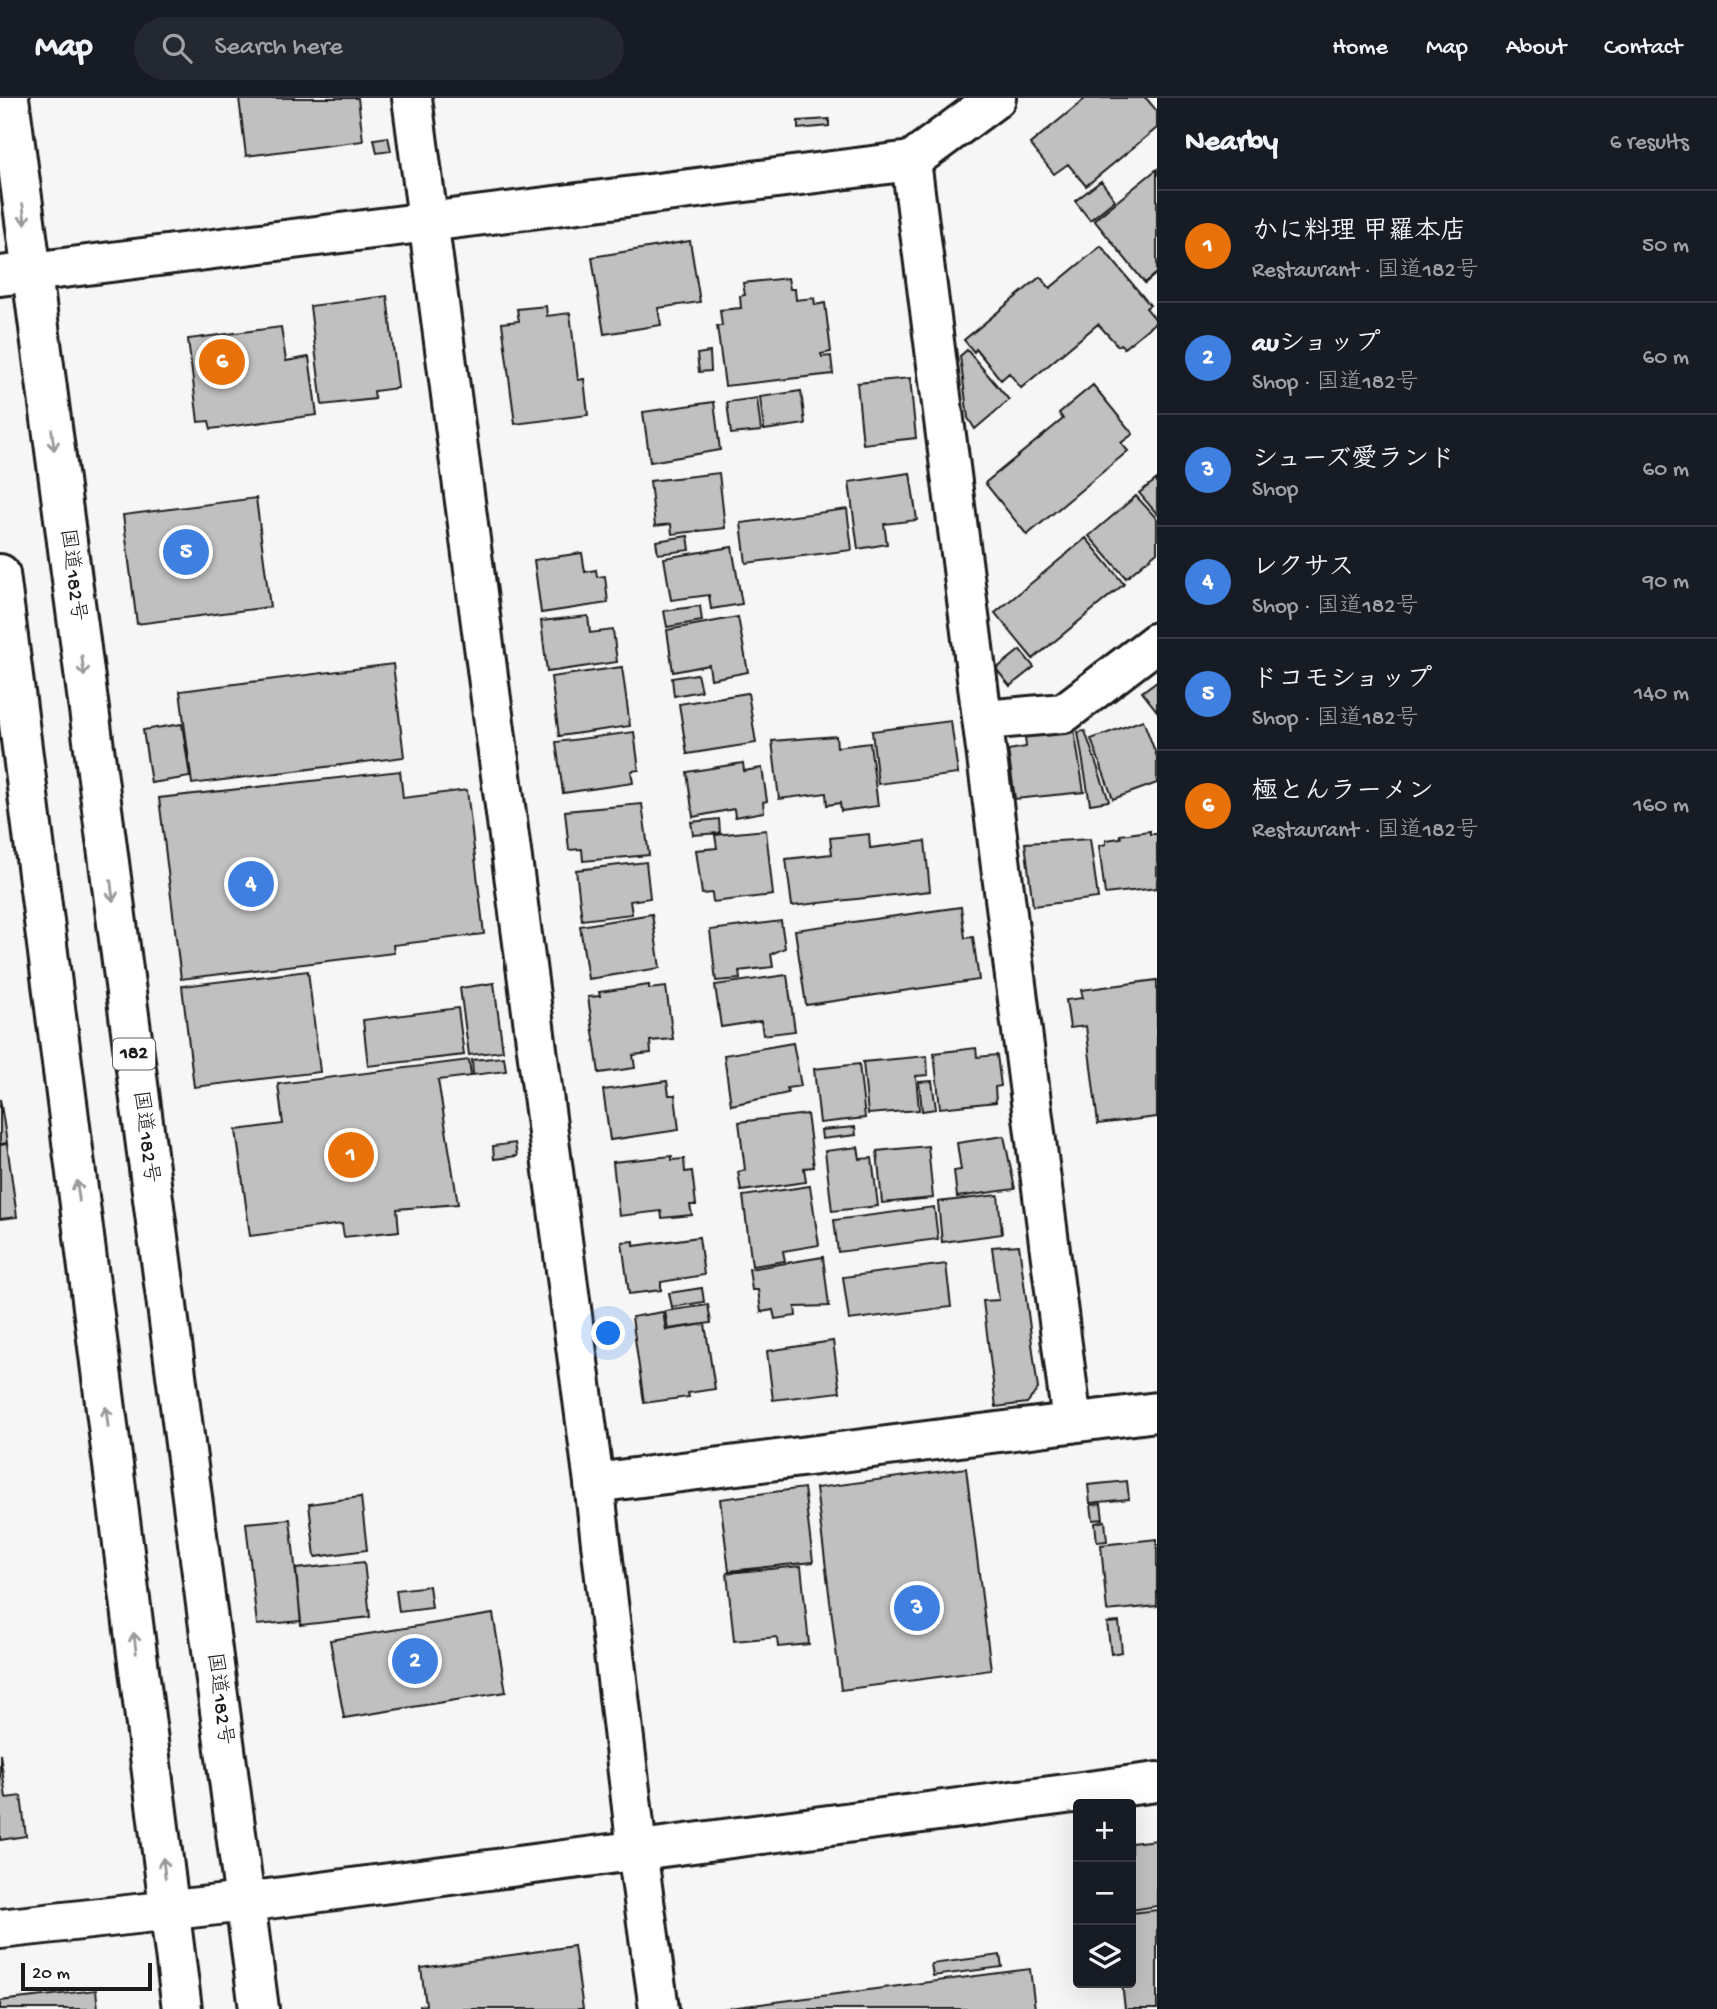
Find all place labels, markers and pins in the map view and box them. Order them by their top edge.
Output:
pin: 6 [199,336,245,388]
pin: 5 [163,526,209,578]
pin: 4 [228,858,274,910]
pin: 1 [328,1129,374,1181]
pin: 3 [894,1582,940,1634]
pin: 2 [392,1635,438,1687]

